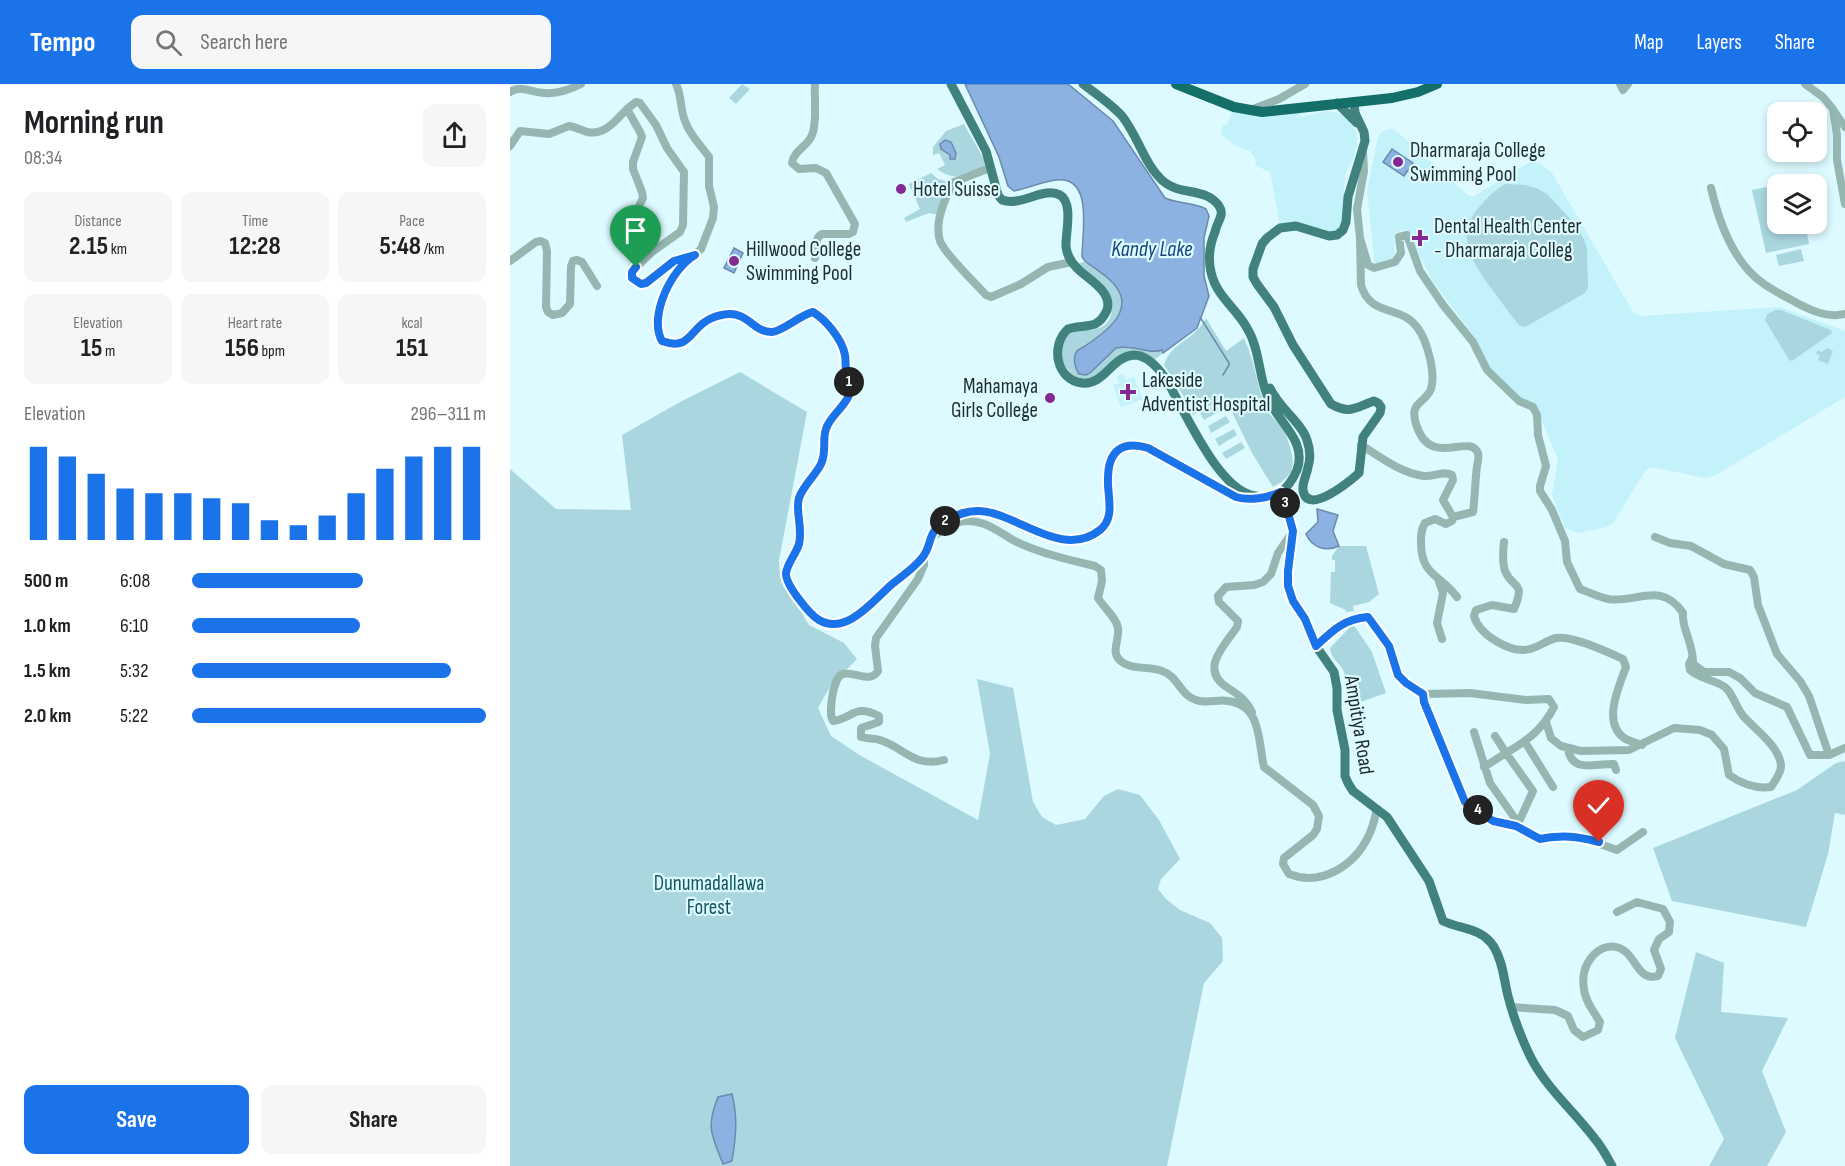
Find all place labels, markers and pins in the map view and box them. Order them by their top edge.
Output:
place label: Dharmaraja College Swimming Pool [1410,138,1546,187]
marker: Dharmaraja College Swimming Pool [1391,155,1405,169]
place label: Hotel Suisse [913,177,999,202]
marker: Hotel Suisse [894,182,908,196]
pin [610,205,661,267]
place label: Dental Health Center - Dharmaraja Colleg [1434,214,1582,263]
marker: Dental Health Center - Dharmaraja Colleg [1411,229,1429,247]
place label: Hillwood College Swimming Pool [746,237,861,286]
marker: Hillwood College Swimming Pool [727,254,741,268]
pin: 1 [834,367,864,397]
place label: Lakeside Adventist Hospital [1141,368,1270,417]
place label: Mahamaya Girls College [951,374,1038,423]
marker: Lakeside Adventist Hospital [1119,383,1137,401]
marker: Mahamaya Girls College [1043,391,1057,405]
pin: 3 [1270,488,1300,518]
pin: 2 [930,506,960,536]
pin [1573,780,1624,842]
pin: 4 [1463,795,1493,825]

